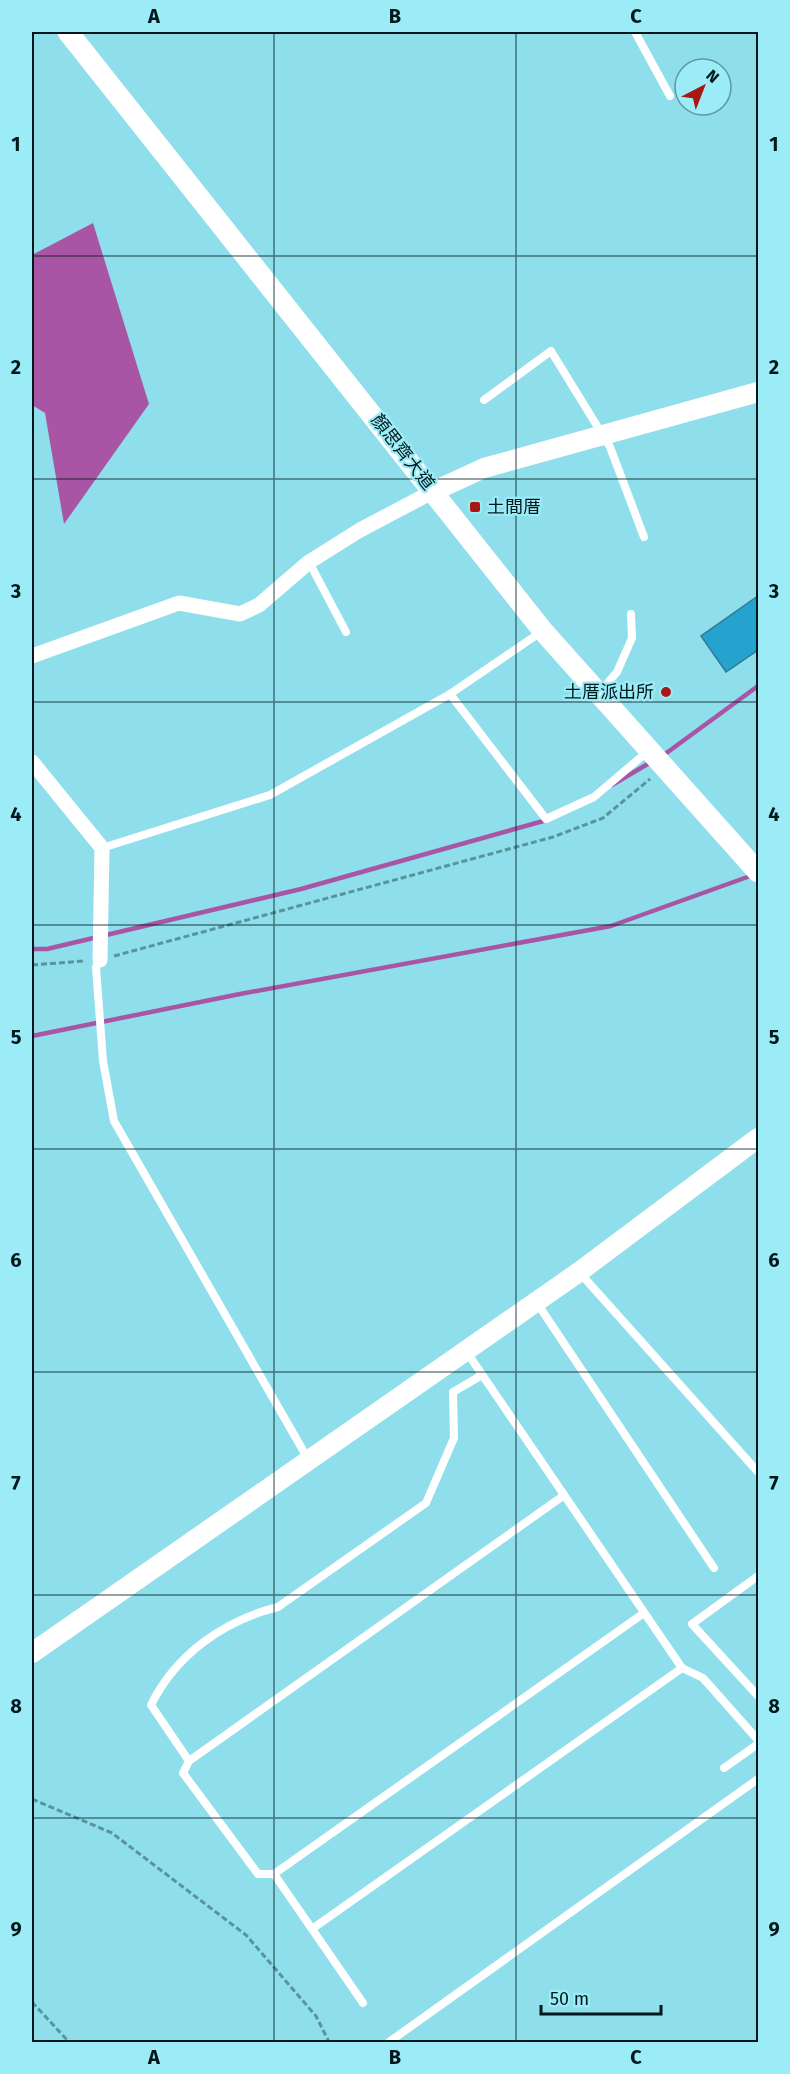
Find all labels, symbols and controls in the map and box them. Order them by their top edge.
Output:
text: A [147,4,161,28]
text: B [389,4,401,28]
text: C [630,4,642,28]
north arrow [673,57,733,117]
text: N [702,66,723,87]
text: 1 [11,132,21,156]
text: 1 [769,132,779,156]
text: 2 [11,355,21,379]
text: 2 [769,355,779,379]
street label: 顏思齊大道 [367,410,439,494]
place label: 土間厝 [487,496,541,518]
marker: 土間厝 [468,500,482,514]
text: 3 [10,579,21,603]
text: 3 [768,579,779,603]
place label: 土厝派出所 [564,681,654,703]
marker: 土厝派出所 [659,685,673,699]
text: 4 [10,802,22,826]
text: 4 [768,802,780,826]
text: 5 [11,1025,22,1049]
text: 5 [769,1025,780,1049]
text: 6 [10,1248,22,1272]
text: 6 [768,1248,780,1272]
text: 7 [11,1471,21,1495]
text: 7 [769,1471,779,1495]
text: 8 [10,1694,22,1718]
text: 8 [768,1694,780,1718]
text: 9 [10,1917,22,1941]
text: 9 [768,1917,780,1941]
scale bar [541,1978,661,2016]
text: 50 m [550,1988,589,2010]
text: A [147,2045,161,2069]
text: B [389,2045,401,2069]
text: C [630,2045,642,2069]

